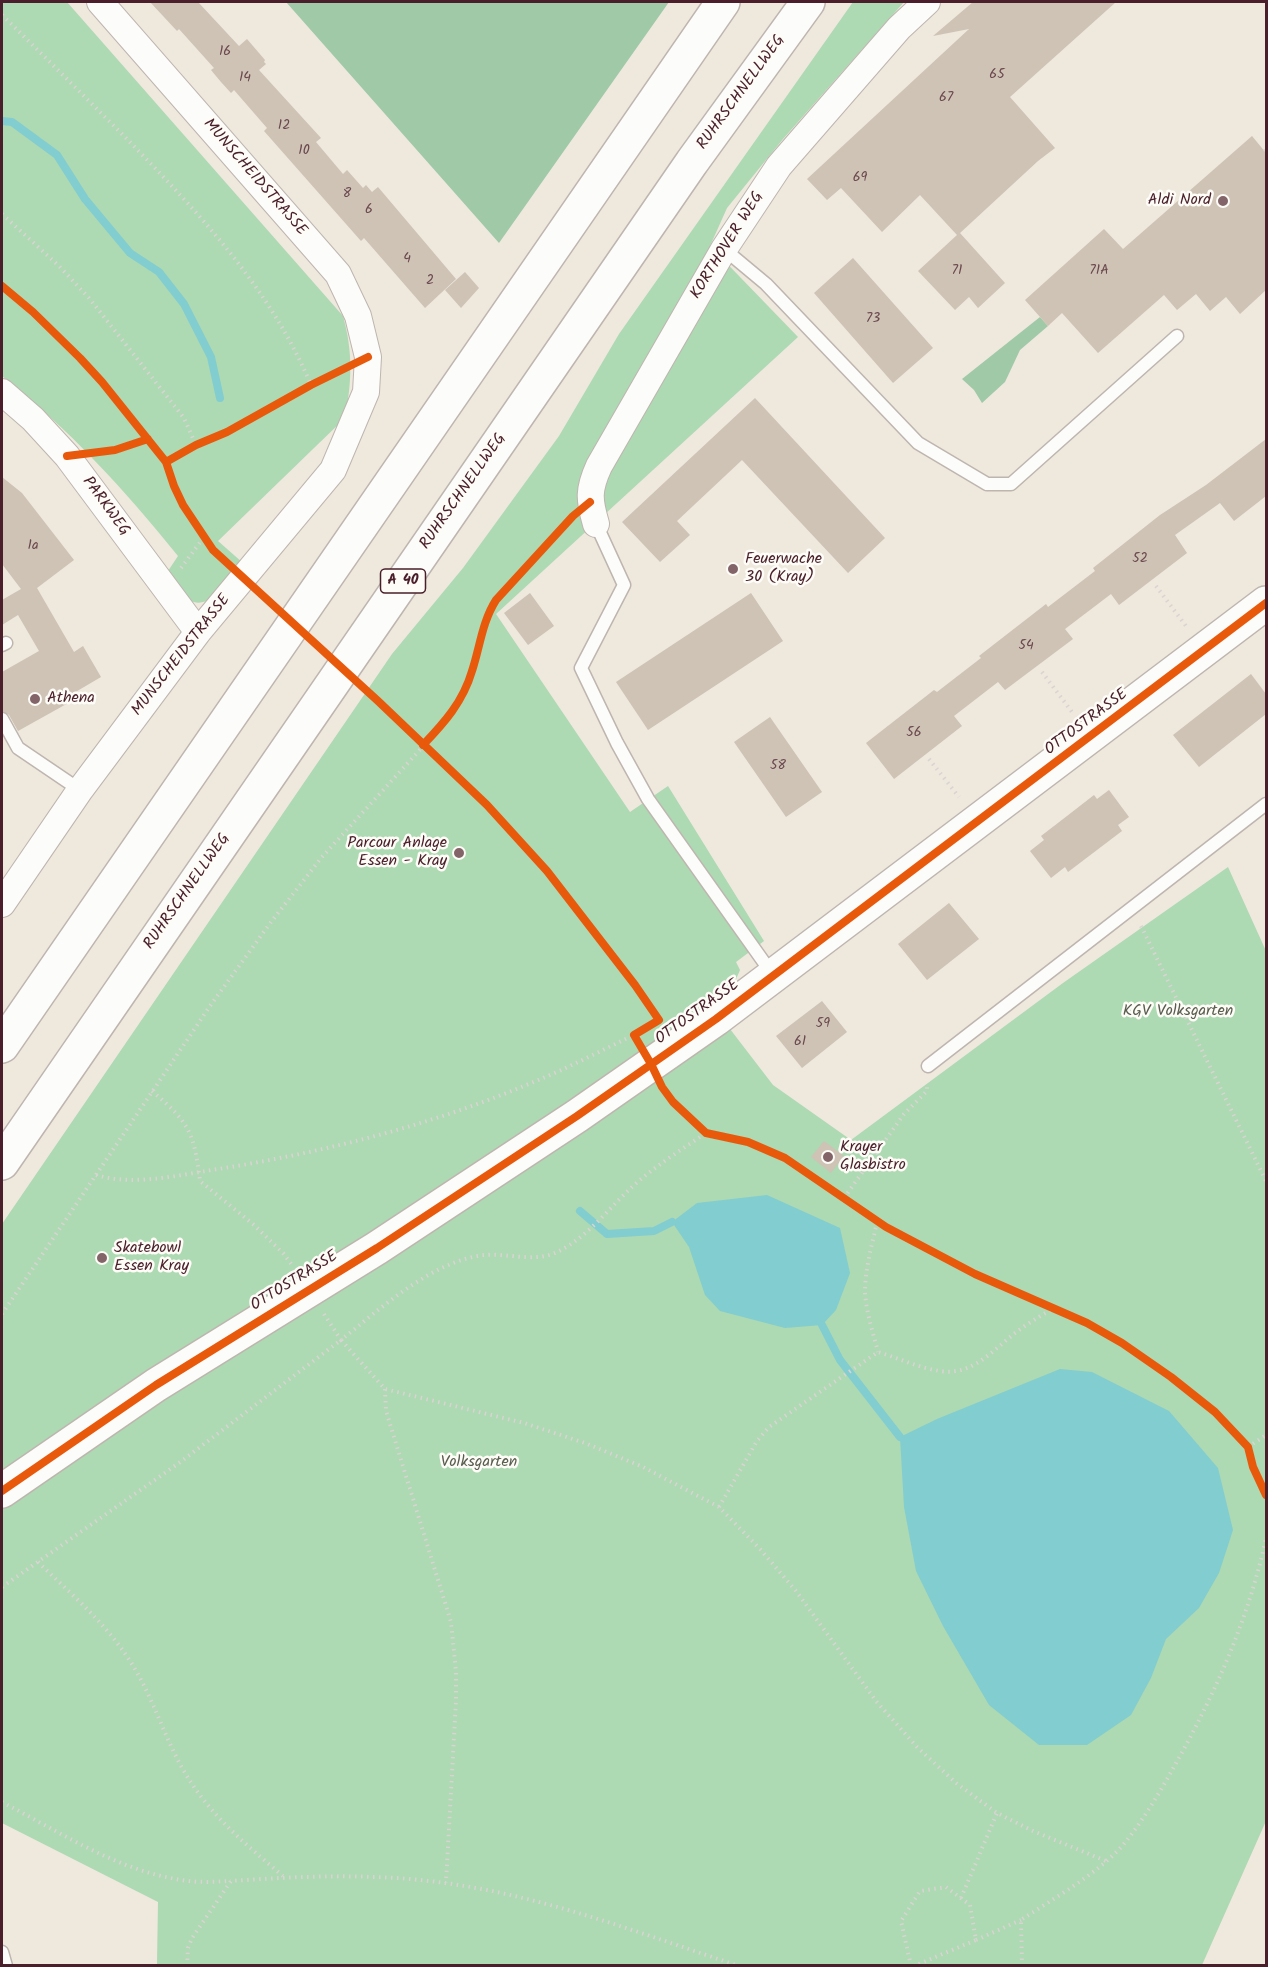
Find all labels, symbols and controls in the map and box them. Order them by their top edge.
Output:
street label: RUHRSCHNELLWEG [694,32,790,154]
house number: 16 [219,45,231,61]
house number: 65 [989,68,1005,84]
house number: 14 [239,71,251,87]
house number: 67 [939,91,953,107]
street label: MUNSCHEIDSTRASSE [198,115,310,241]
house number: 12 [278,119,290,135]
house number: 10 [298,144,310,160]
house number: 69 [853,171,867,187]
house number: 8 [343,187,351,203]
street label: KORTHOVER WEG [687,189,769,303]
place label: Aldi Nord [1148,191,1211,211]
marker: Aldi Nord [1216,194,1230,208]
house number: 6 [365,203,373,219]
house number: 4 [403,252,411,268]
house number: 71 [952,264,962,280]
house number: 71A [1089,264,1109,280]
house number: 2 [426,274,434,290]
house number: 73 [866,312,880,328]
street label: RUHRSCHNELLWEG [417,430,511,554]
street label: PARKWEG [77,474,133,540]
house number: 1a [28,539,38,555]
place label: Feuerwache 30 (Kray) [745,550,822,588]
house number: 52 [1132,552,1148,568]
marker: Feuerwache 30 (Kray) [726,562,740,576]
road number: A 40 [380,569,426,593]
street label: MUNSCHEIDSTRASSE [129,591,235,721]
house number: 54 [1018,639,1034,655]
street label: OTTOSTRASSE [1042,685,1132,761]
place label: Athena [47,689,95,709]
marker: Athena [28,692,42,706]
house number: 56 [906,726,922,742]
house number: 58 [770,759,786,775]
street label: RUHRSCHNELLWEG [141,830,235,954]
place label: Parcour Anlage Essen - Kray [347,834,447,872]
marker: Parcour Anlage Essen - Kray [452,846,466,860]
street label: OTTOSTRASSE [652,976,744,1050]
park label: KGV Volksgarten [1123,1002,1233,1022]
house number: 59 [816,1017,830,1033]
house number: 61 [794,1035,806,1051]
place label: Krayer Glasbistro [840,1138,906,1176]
marker: Krayer Glasbistro [821,1150,835,1164]
place label: Skatebowl Essen Kray [114,1239,189,1277]
street label: OTTOSTRASSE [248,1248,342,1316]
marker: Skatebowl Essen Kray [95,1251,109,1265]
park label: Volksgarten [441,1453,517,1473]

